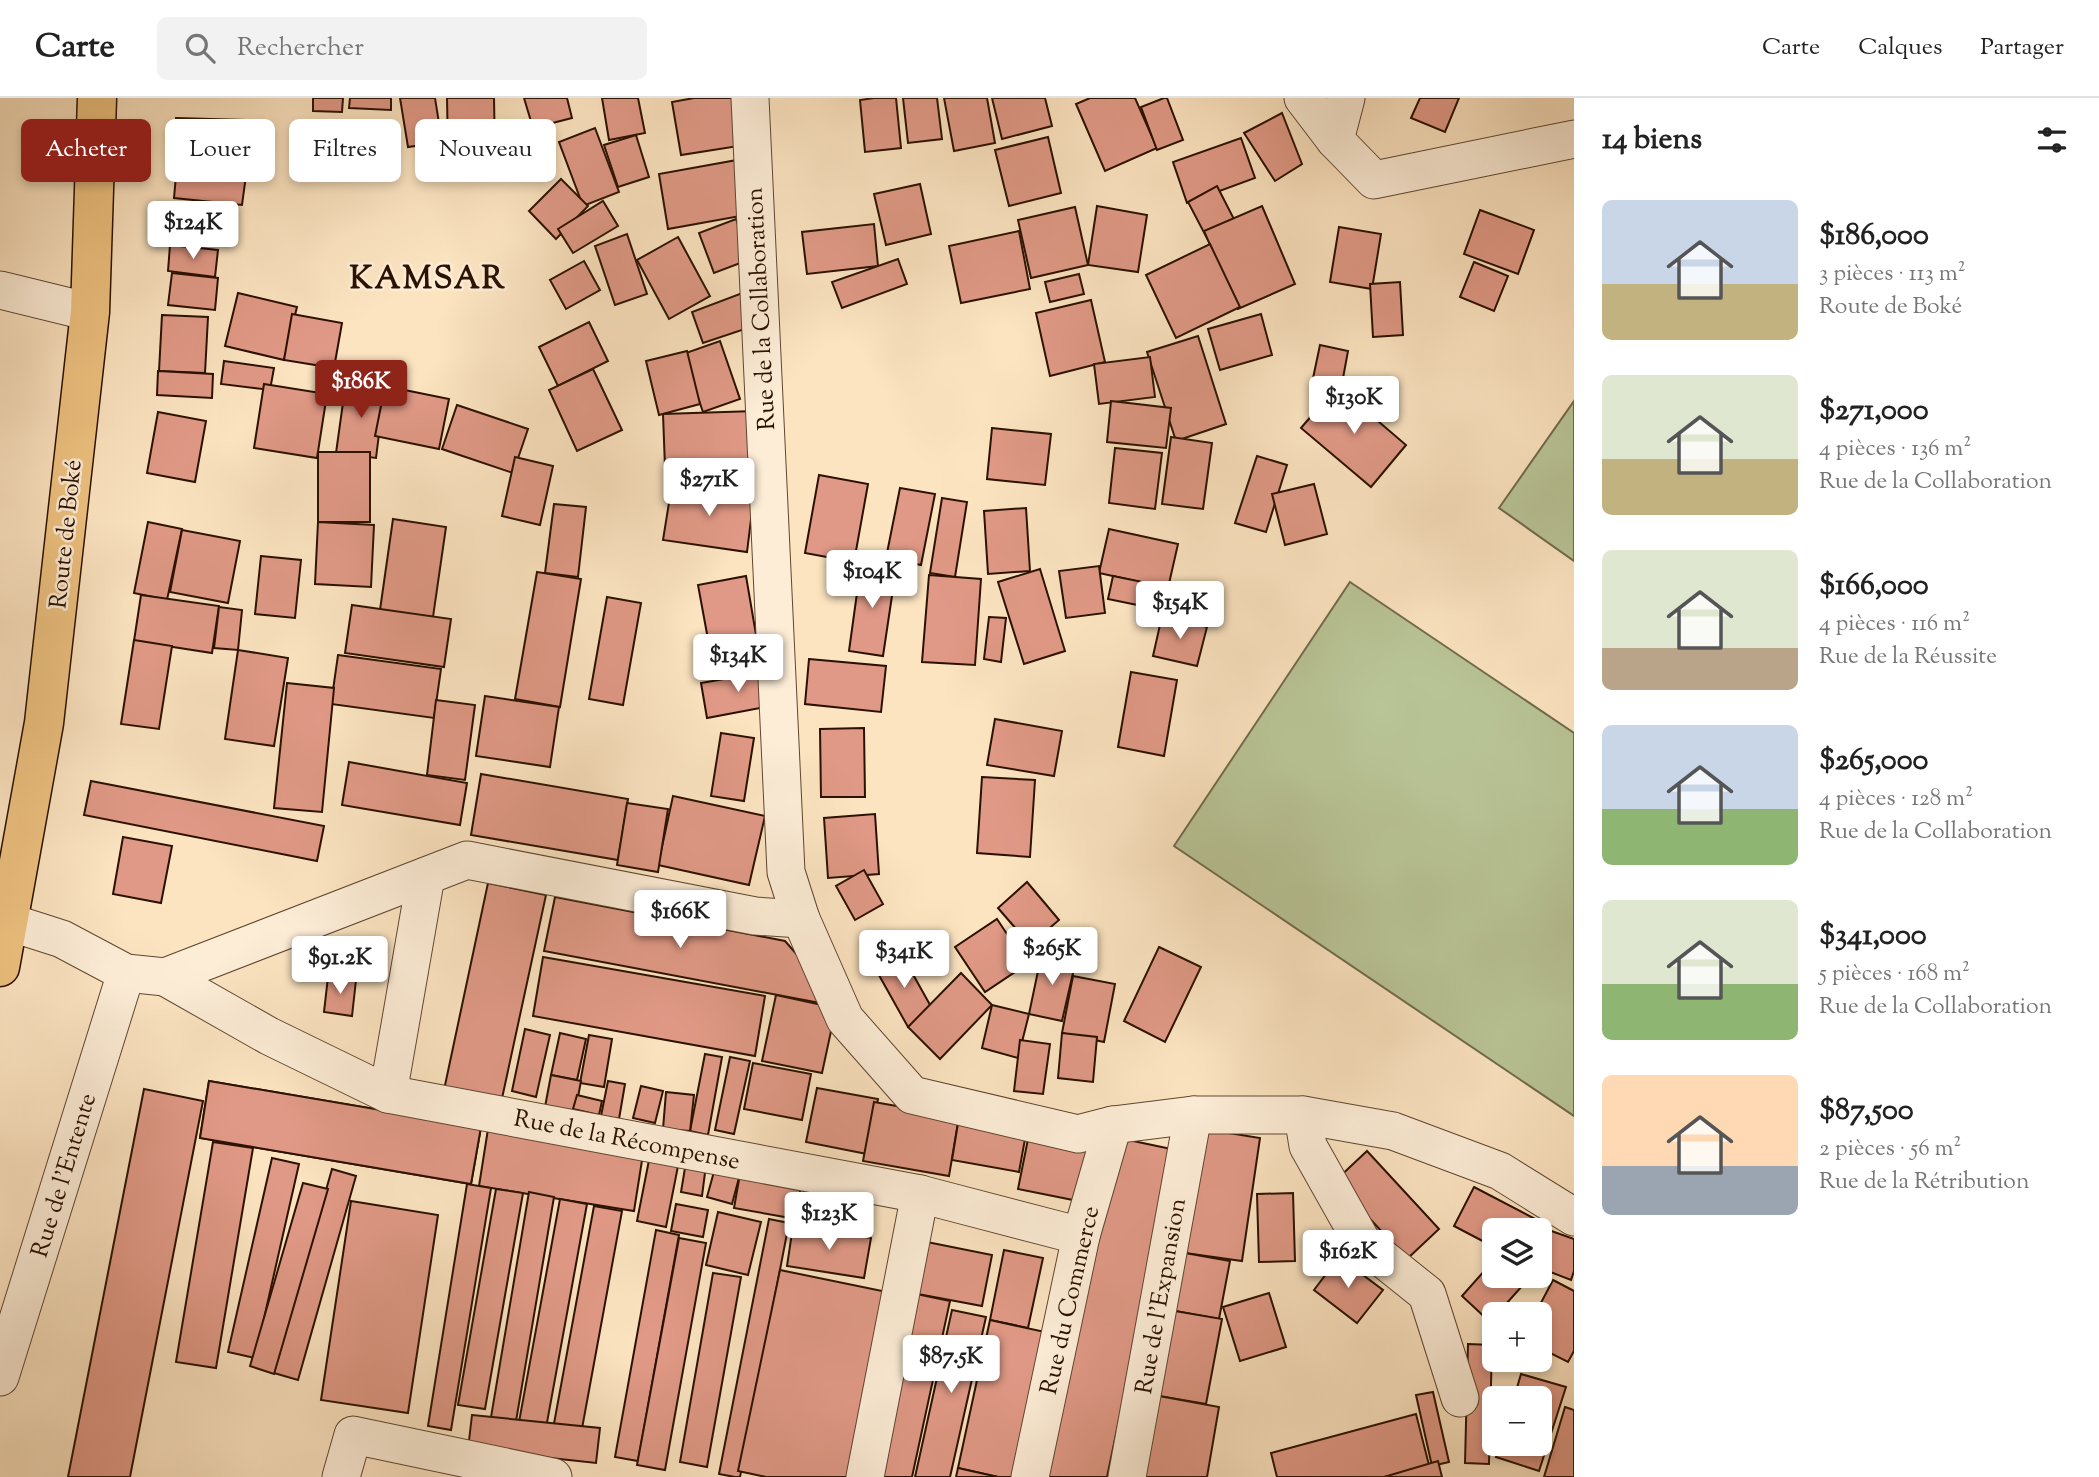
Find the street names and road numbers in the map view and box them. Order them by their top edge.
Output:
street label: Rue de la Collaboration [739,187,785,431]
street label: Route de Boké [42,458,92,610]
street label: Rue de l'Entente [24,1089,106,1262]
street label: Rue de la Récompense [511,1102,743,1180]
street label: Rue de l'Expansion [1128,1196,1196,1397]
street label: Rue du Commerce [1033,1203,1109,1398]

